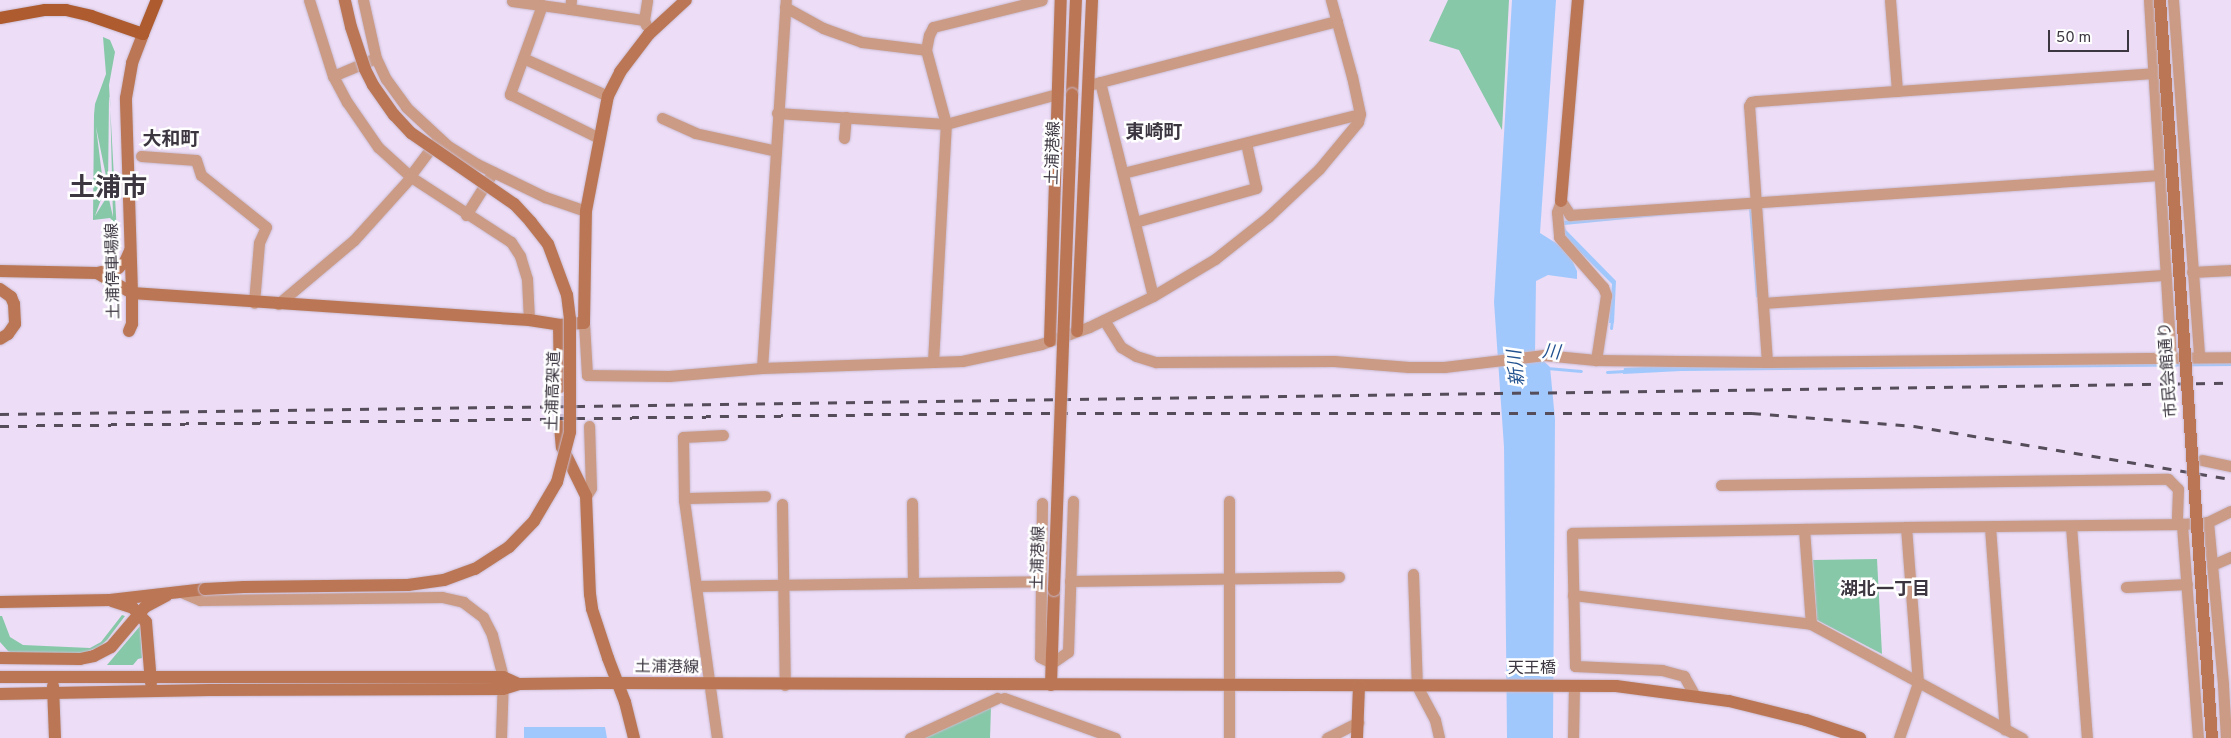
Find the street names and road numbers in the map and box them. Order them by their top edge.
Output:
street label: 土浦港線 [1043,121,1065,185]
street label: 土浦停車場線 [104,223,124,319]
street label: 市民会館通り [2156,321,2182,419]
street label: 土浦高架道 [543,351,565,431]
street label: 土浦港線 [1028,526,1050,590]
street label: 土浦港線 [635,658,699,678]
street label: 天王橋 [1508,659,1556,679]

